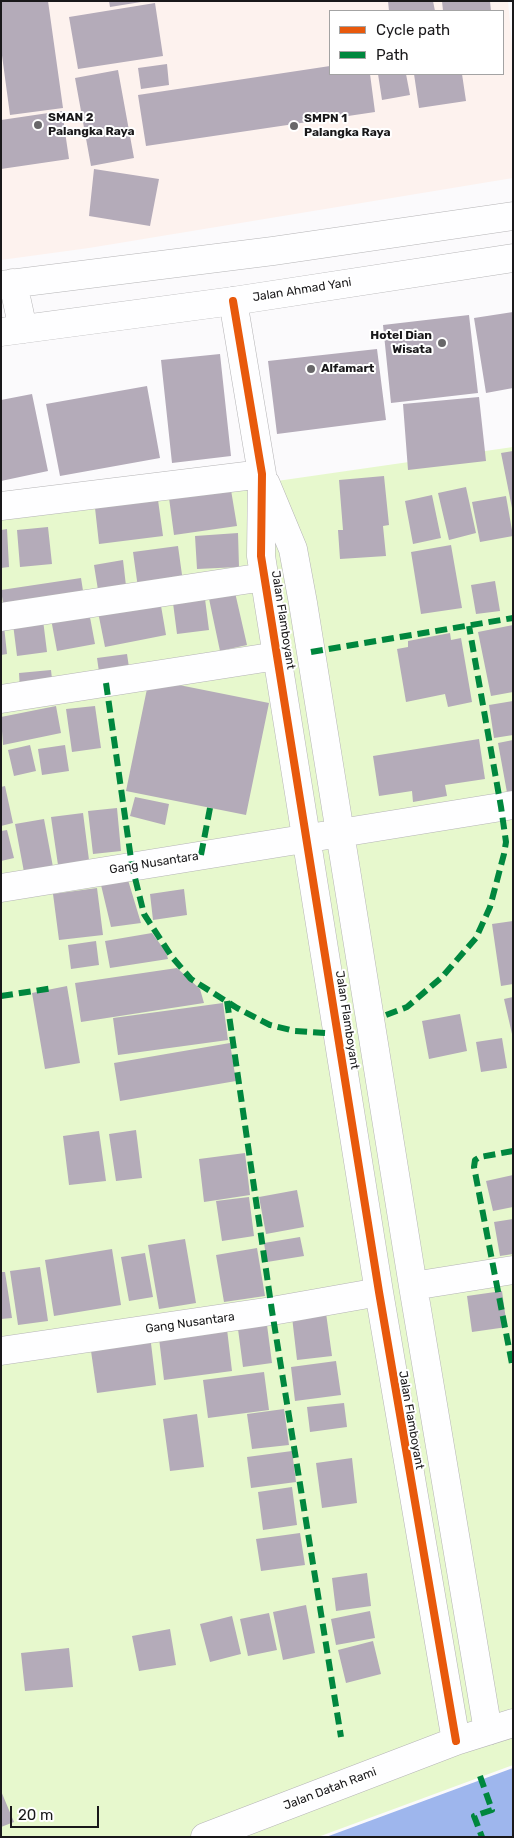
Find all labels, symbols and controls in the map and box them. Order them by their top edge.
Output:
legend [329,10,504,75]
text: Cycle path [376,21,450,39]
text: Path [376,46,409,64]
place label: SMAN 2 Palangka Raya [48,111,135,139]
place label: SMPN 1 Palangka Raya [304,112,391,140]
marker: SMAN 2 Palangka Raya [32,119,44,131]
marker: SMPN 1 Palangka Raya [288,120,300,132]
street label: Jalan Ahmad Yani [251,275,353,305]
place label: Hotel Dian Wisata [370,329,432,357]
marker: Hotel Dian Wisata [436,337,448,349]
place label: Alfamart [321,362,374,376]
marker: Alfamart [305,363,317,375]
street label: Jalan Flamboyant [268,570,298,670]
street label: Gang Nusantara [108,849,200,877]
street label: Jalan Flamboyant [332,970,362,1070]
street label: Gang Nusantara [144,1310,236,1336]
street label: Jalan Flamboyant [395,1370,427,1470]
street label: Jalan Datah Rami [281,1765,379,1813]
scale bar [12,1796,101,1828]
text: 20 m [18,1806,53,1824]

